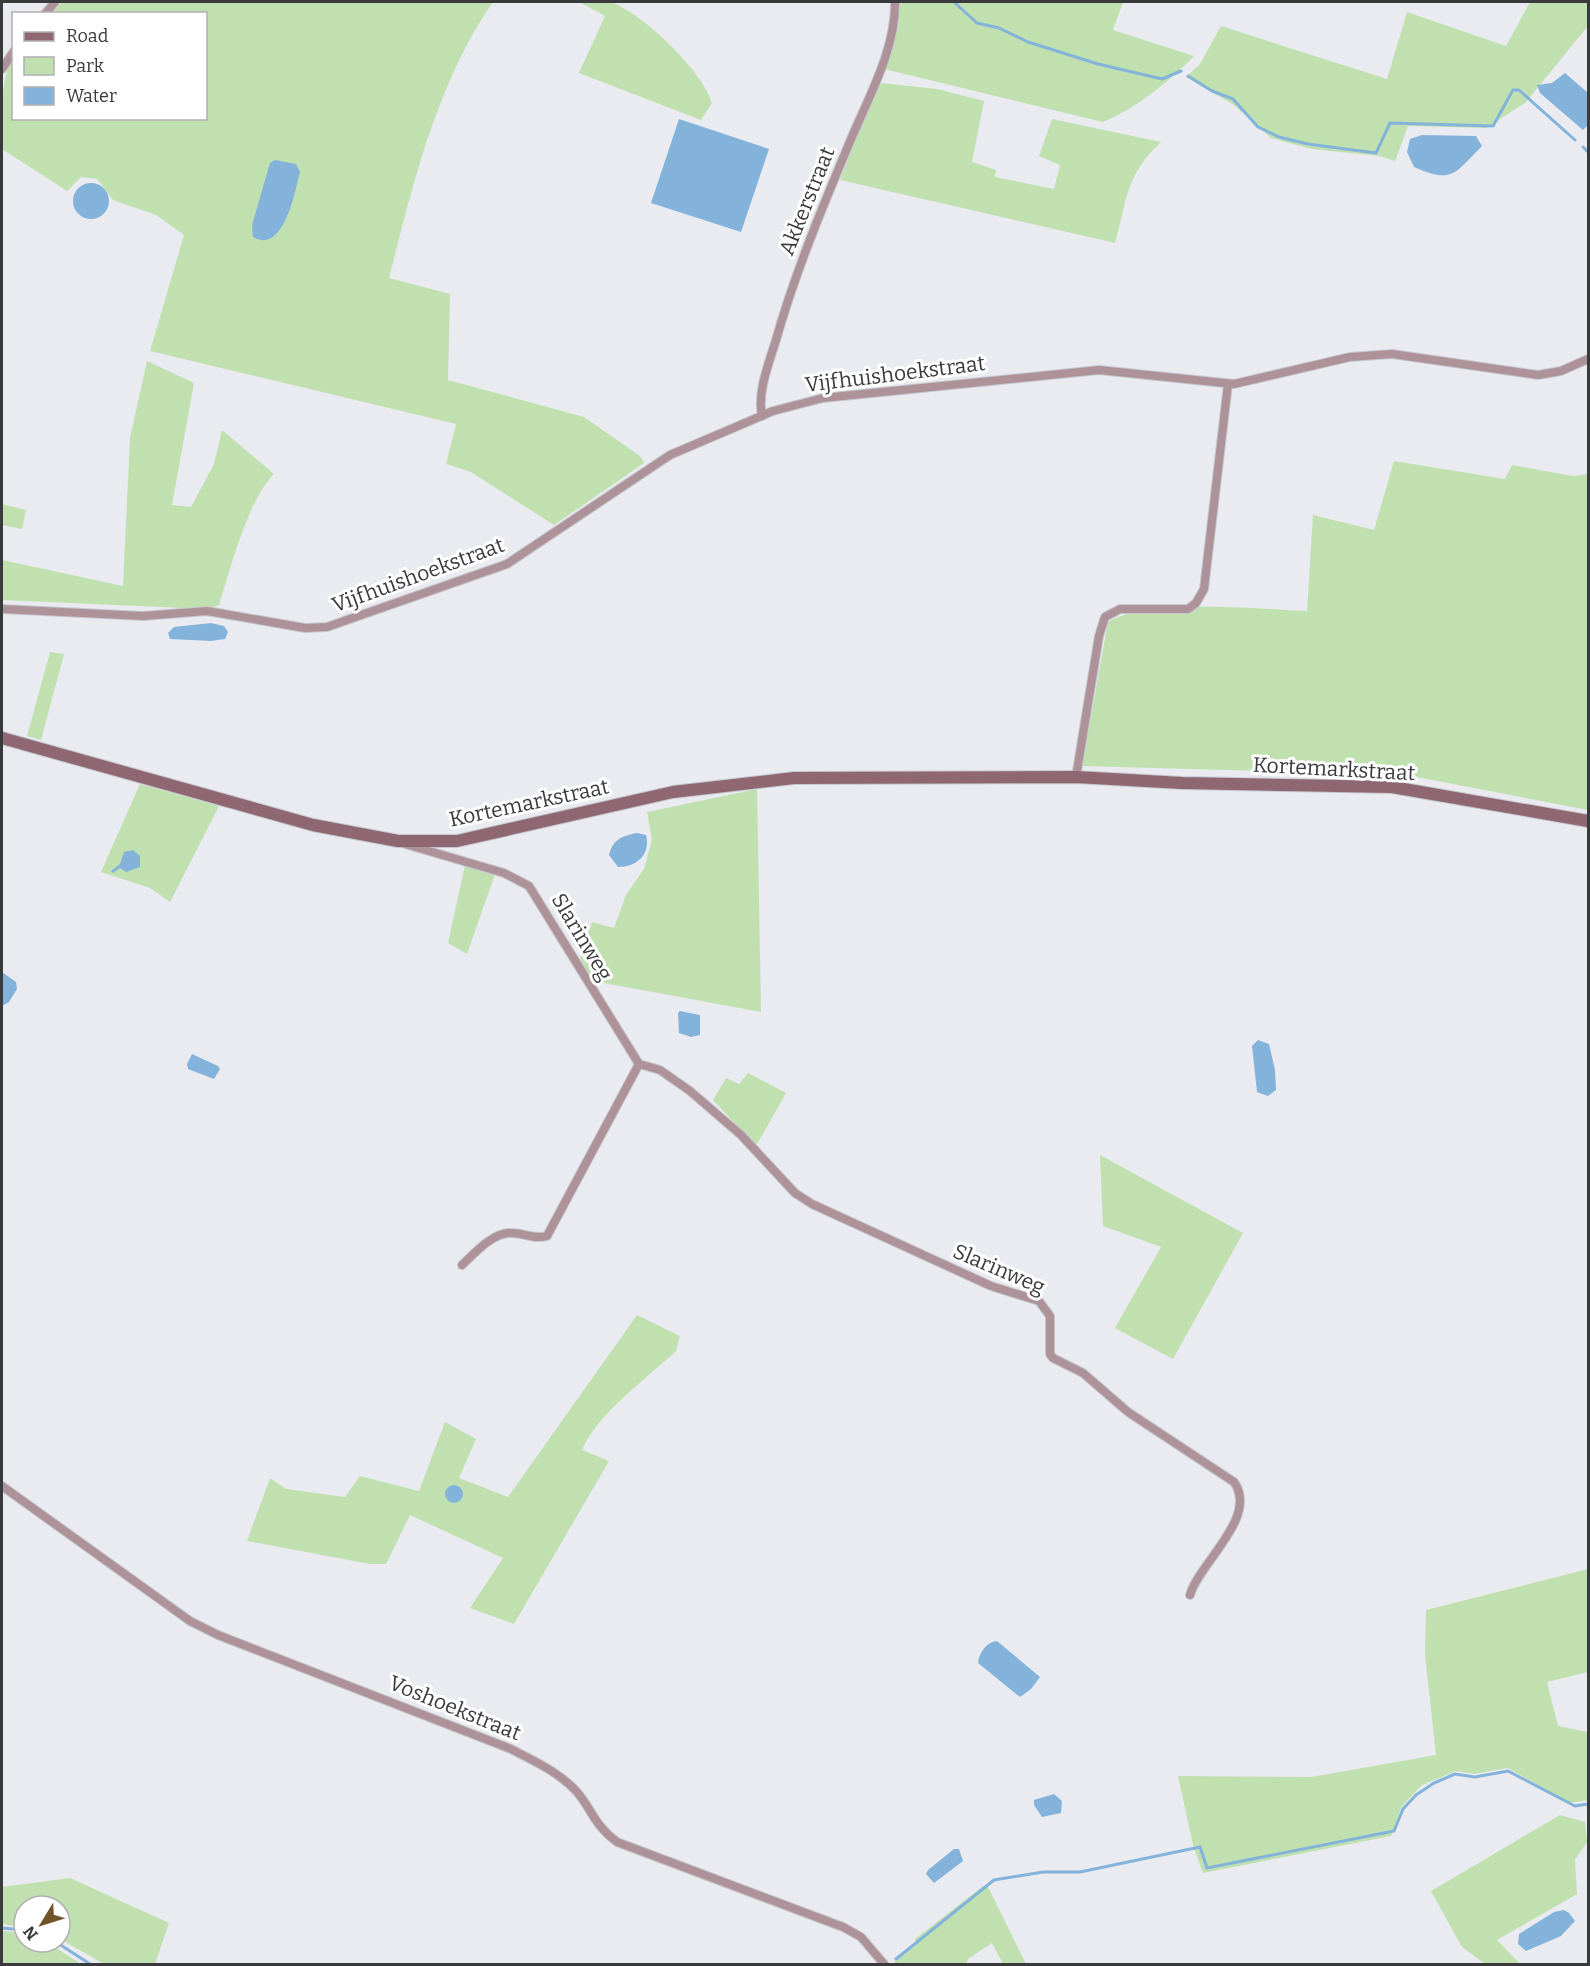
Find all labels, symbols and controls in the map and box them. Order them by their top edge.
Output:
legend [12,12,207,120]
text: Road [66,25,109,47]
text: Park [66,55,105,77]
text: Water [66,85,117,107]
street label: Akkerstraat [773,143,841,259]
street label: Vijfhuishoekstraat [803,350,987,398]
street label: Vijfhuishoekstraat [328,532,508,618]
street label: Kortemarkstraat [1252,752,1416,786]
street label: Kortemarkstraat [447,773,612,833]
street label: Slarinweg [546,889,618,986]
street label: Slarinweg [949,1238,1049,1300]
street label: Voshoekstraat [385,1670,525,1746]
north arrow [12,1894,72,1954]
text: N [19,1922,42,1944]

